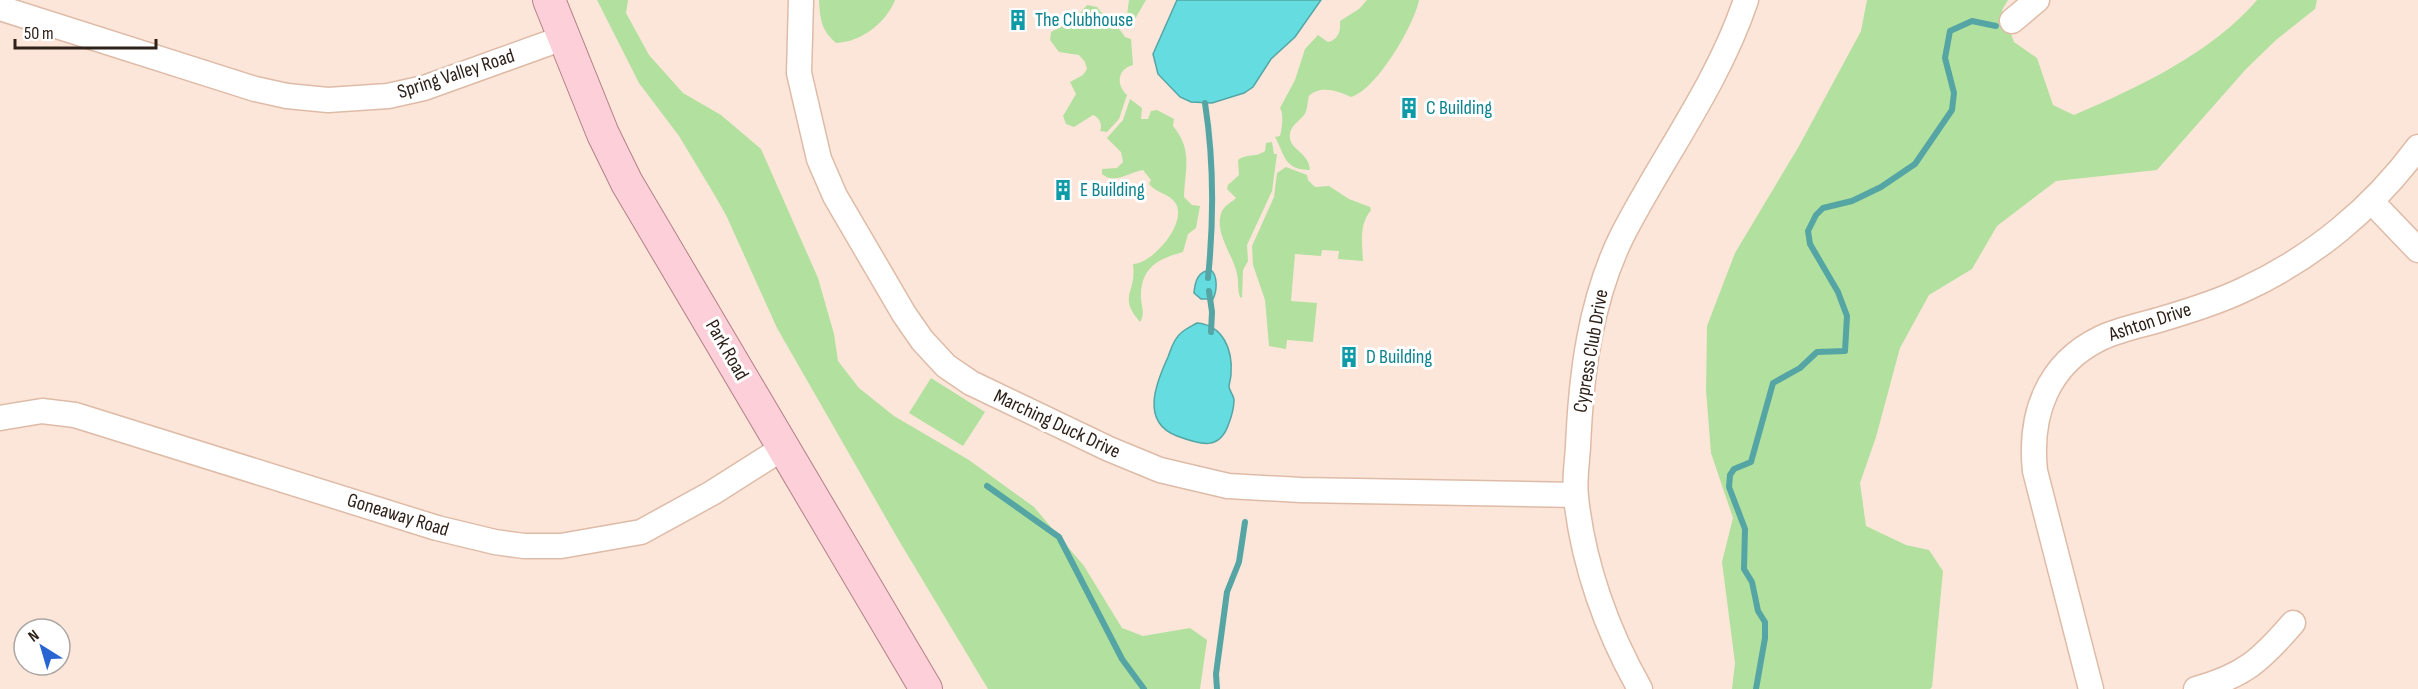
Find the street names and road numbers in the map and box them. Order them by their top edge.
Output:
street label: Spring Valley Road [394,44,518,104]
street label: Cypress Club Drive [1568,288,1614,414]
street label: Ashton Drive [2105,297,2194,347]
street label: Park Road [700,316,754,384]
street label: Marching Duck Drive [990,384,1124,464]
street label: Goneaway Road [344,488,452,542]

